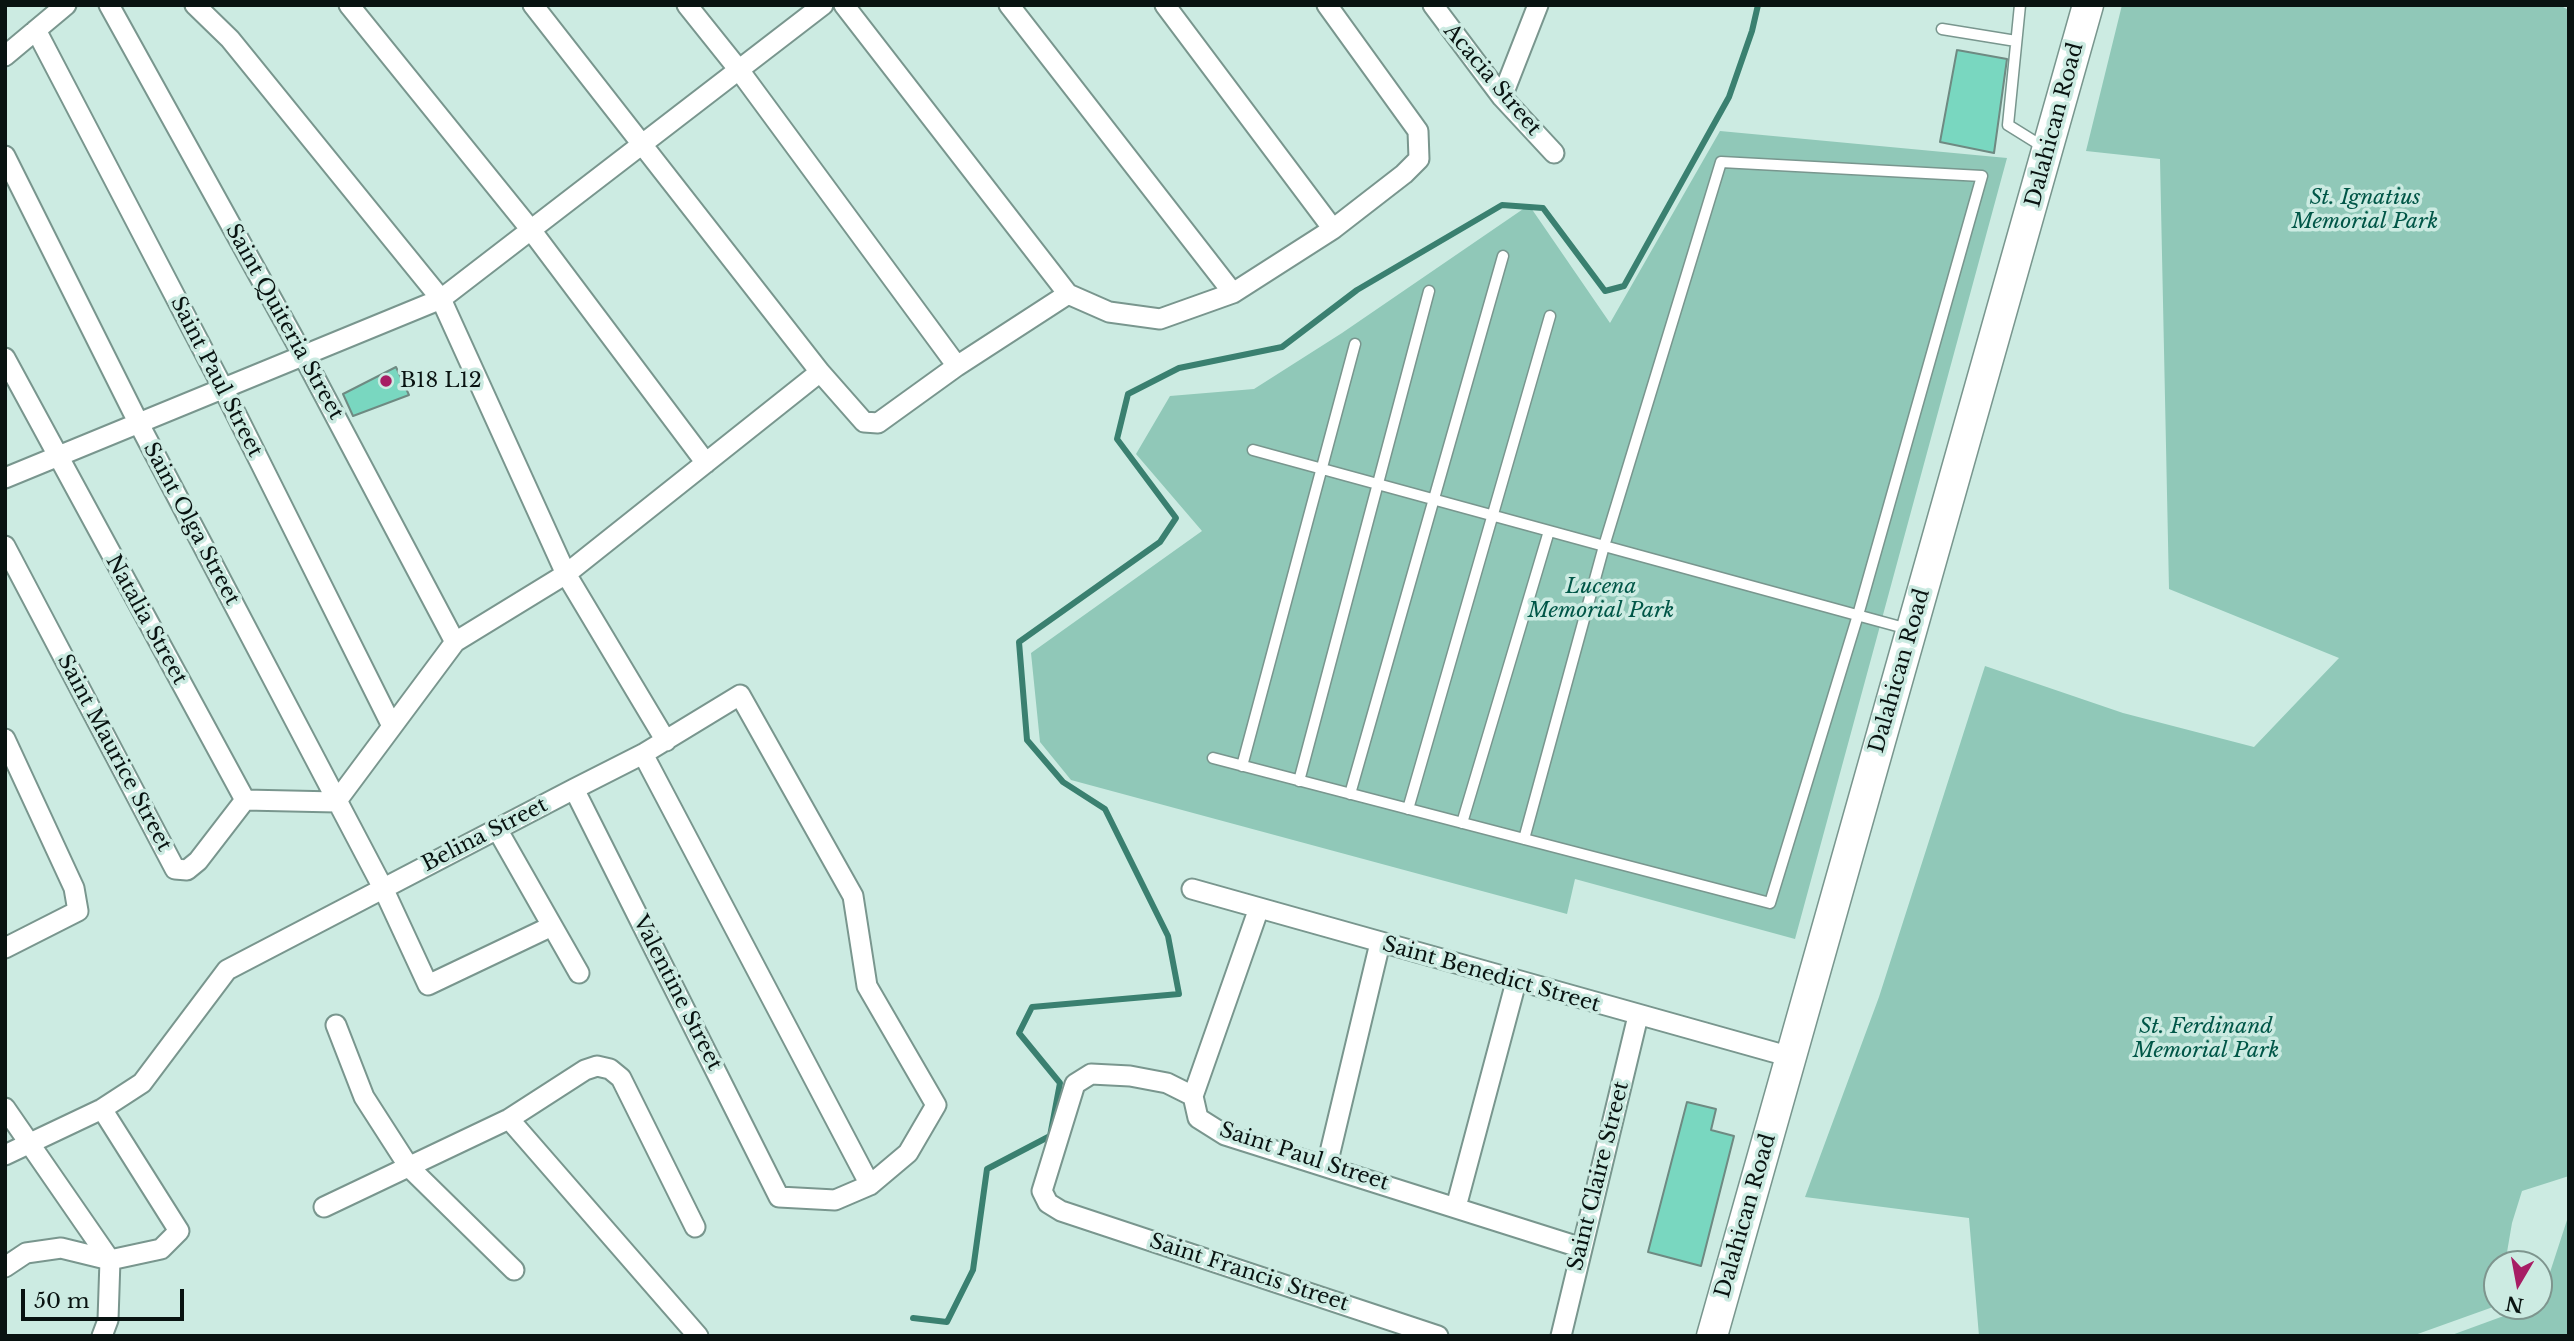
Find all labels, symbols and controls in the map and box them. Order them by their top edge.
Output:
street label: Acacia Street [1438,19,1546,141]
street label: Dalahican Road [2021,40,2089,210]
park label: St. Ignatius Memorial Park [2292,185,2438,235]
street label: Saint Quiteria Street [220,220,348,424]
street label: Saint Paul Street [165,293,267,461]
place label: B18 L12 [400,368,482,394]
marker: B18 L12 [378,373,394,389]
street label: Saint Olga Street [137,438,245,610]
street label: Natalia Street [100,551,192,689]
park label: Lucena Memorial Park [1528,574,1674,624]
street label: Dalahican Road [1865,586,1935,756]
street label: Saint Maurice Street [51,650,177,856]
street label: Belina Street [418,793,552,877]
street label: Valentine Street [627,911,727,1075]
street label: Saint Benedict Street [1379,932,1603,1018]
park label: St. Ferdinand Memorial Park [2133,1014,2279,1064]
street label: Saint Claire Street [1563,1079,1635,1273]
street label: Saint Paul Street [1216,1118,1392,1196]
street label: Dalahican Road [1711,1131,1781,1301]
street label: Saint Francis Street [1146,1229,1352,1317]
north arrow [2483,1250,2553,1320]
scale bar [24,1274,187,1318]
text: 50 m [34,1288,89,1314]
text: N [2504,1291,2525,1317]

